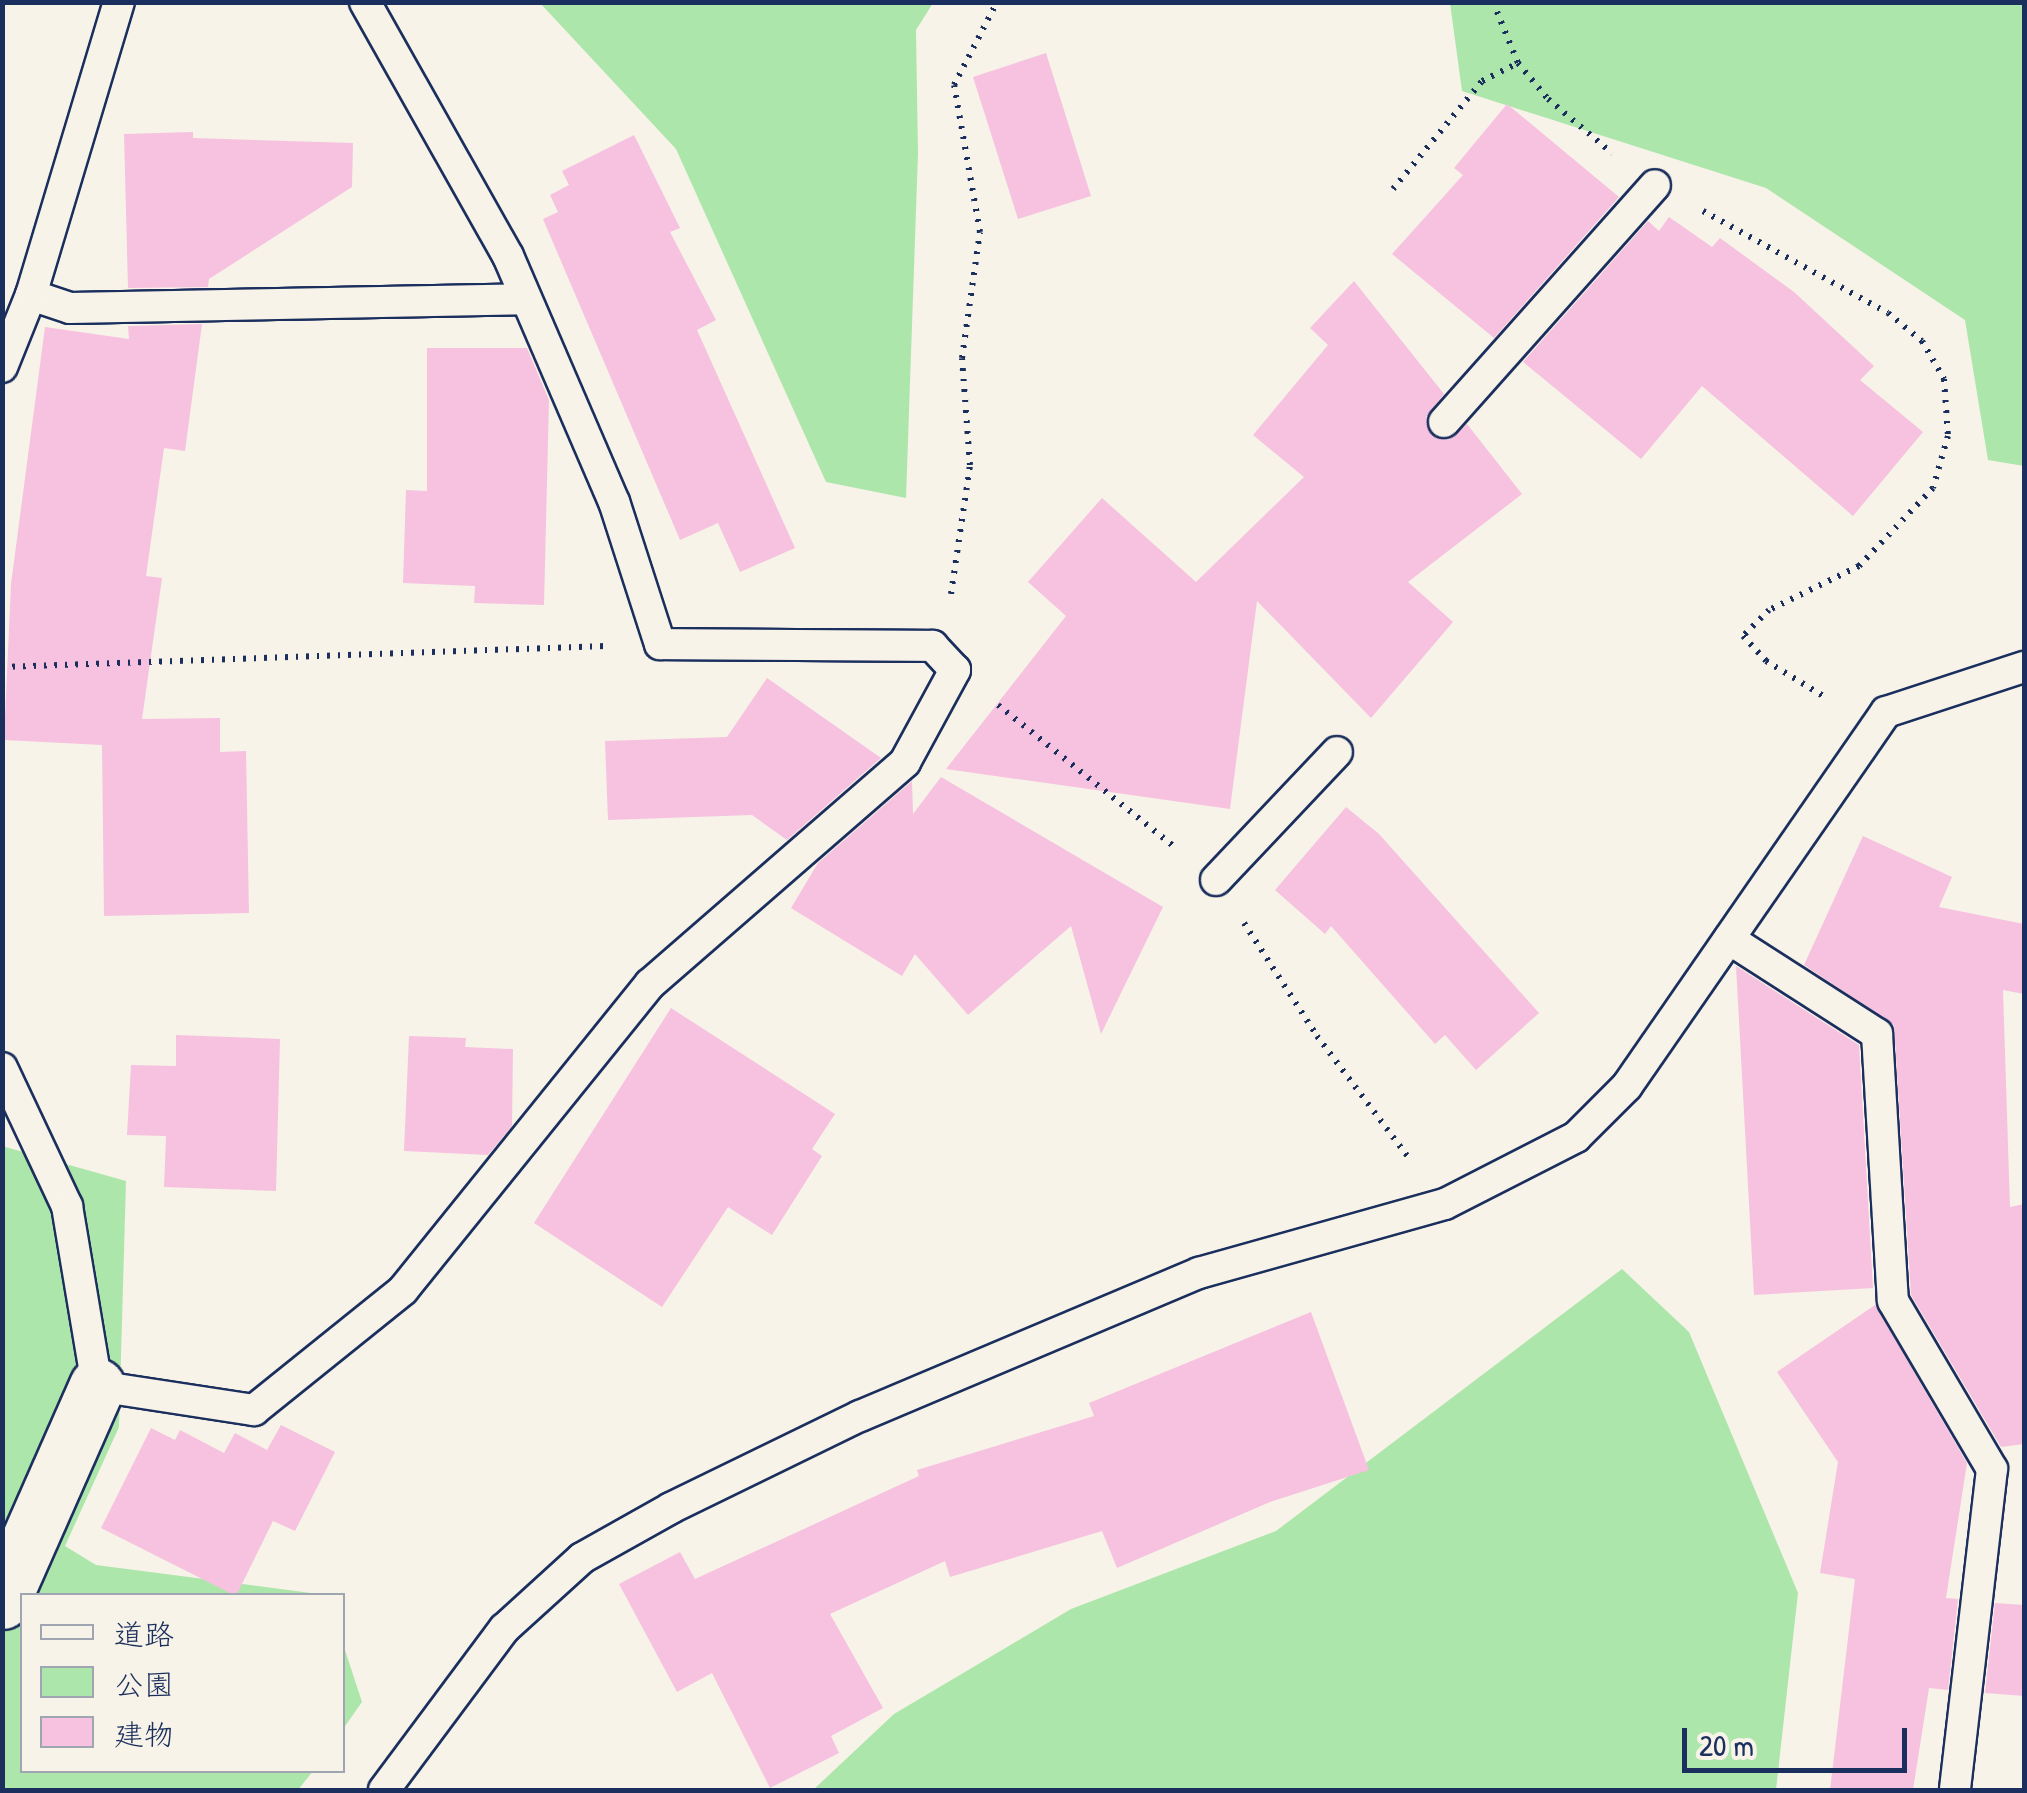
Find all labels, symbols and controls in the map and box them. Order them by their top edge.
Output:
legend [20,1593,345,1773]
text: 道路 [114,1614,174,1654]
text: 公園 [114,1664,174,1704]
scale bar [1687,1708,1912,1770]
text: 建物 [114,1714,174,1754]
text: 20 m [1699,1725,1754,1765]

